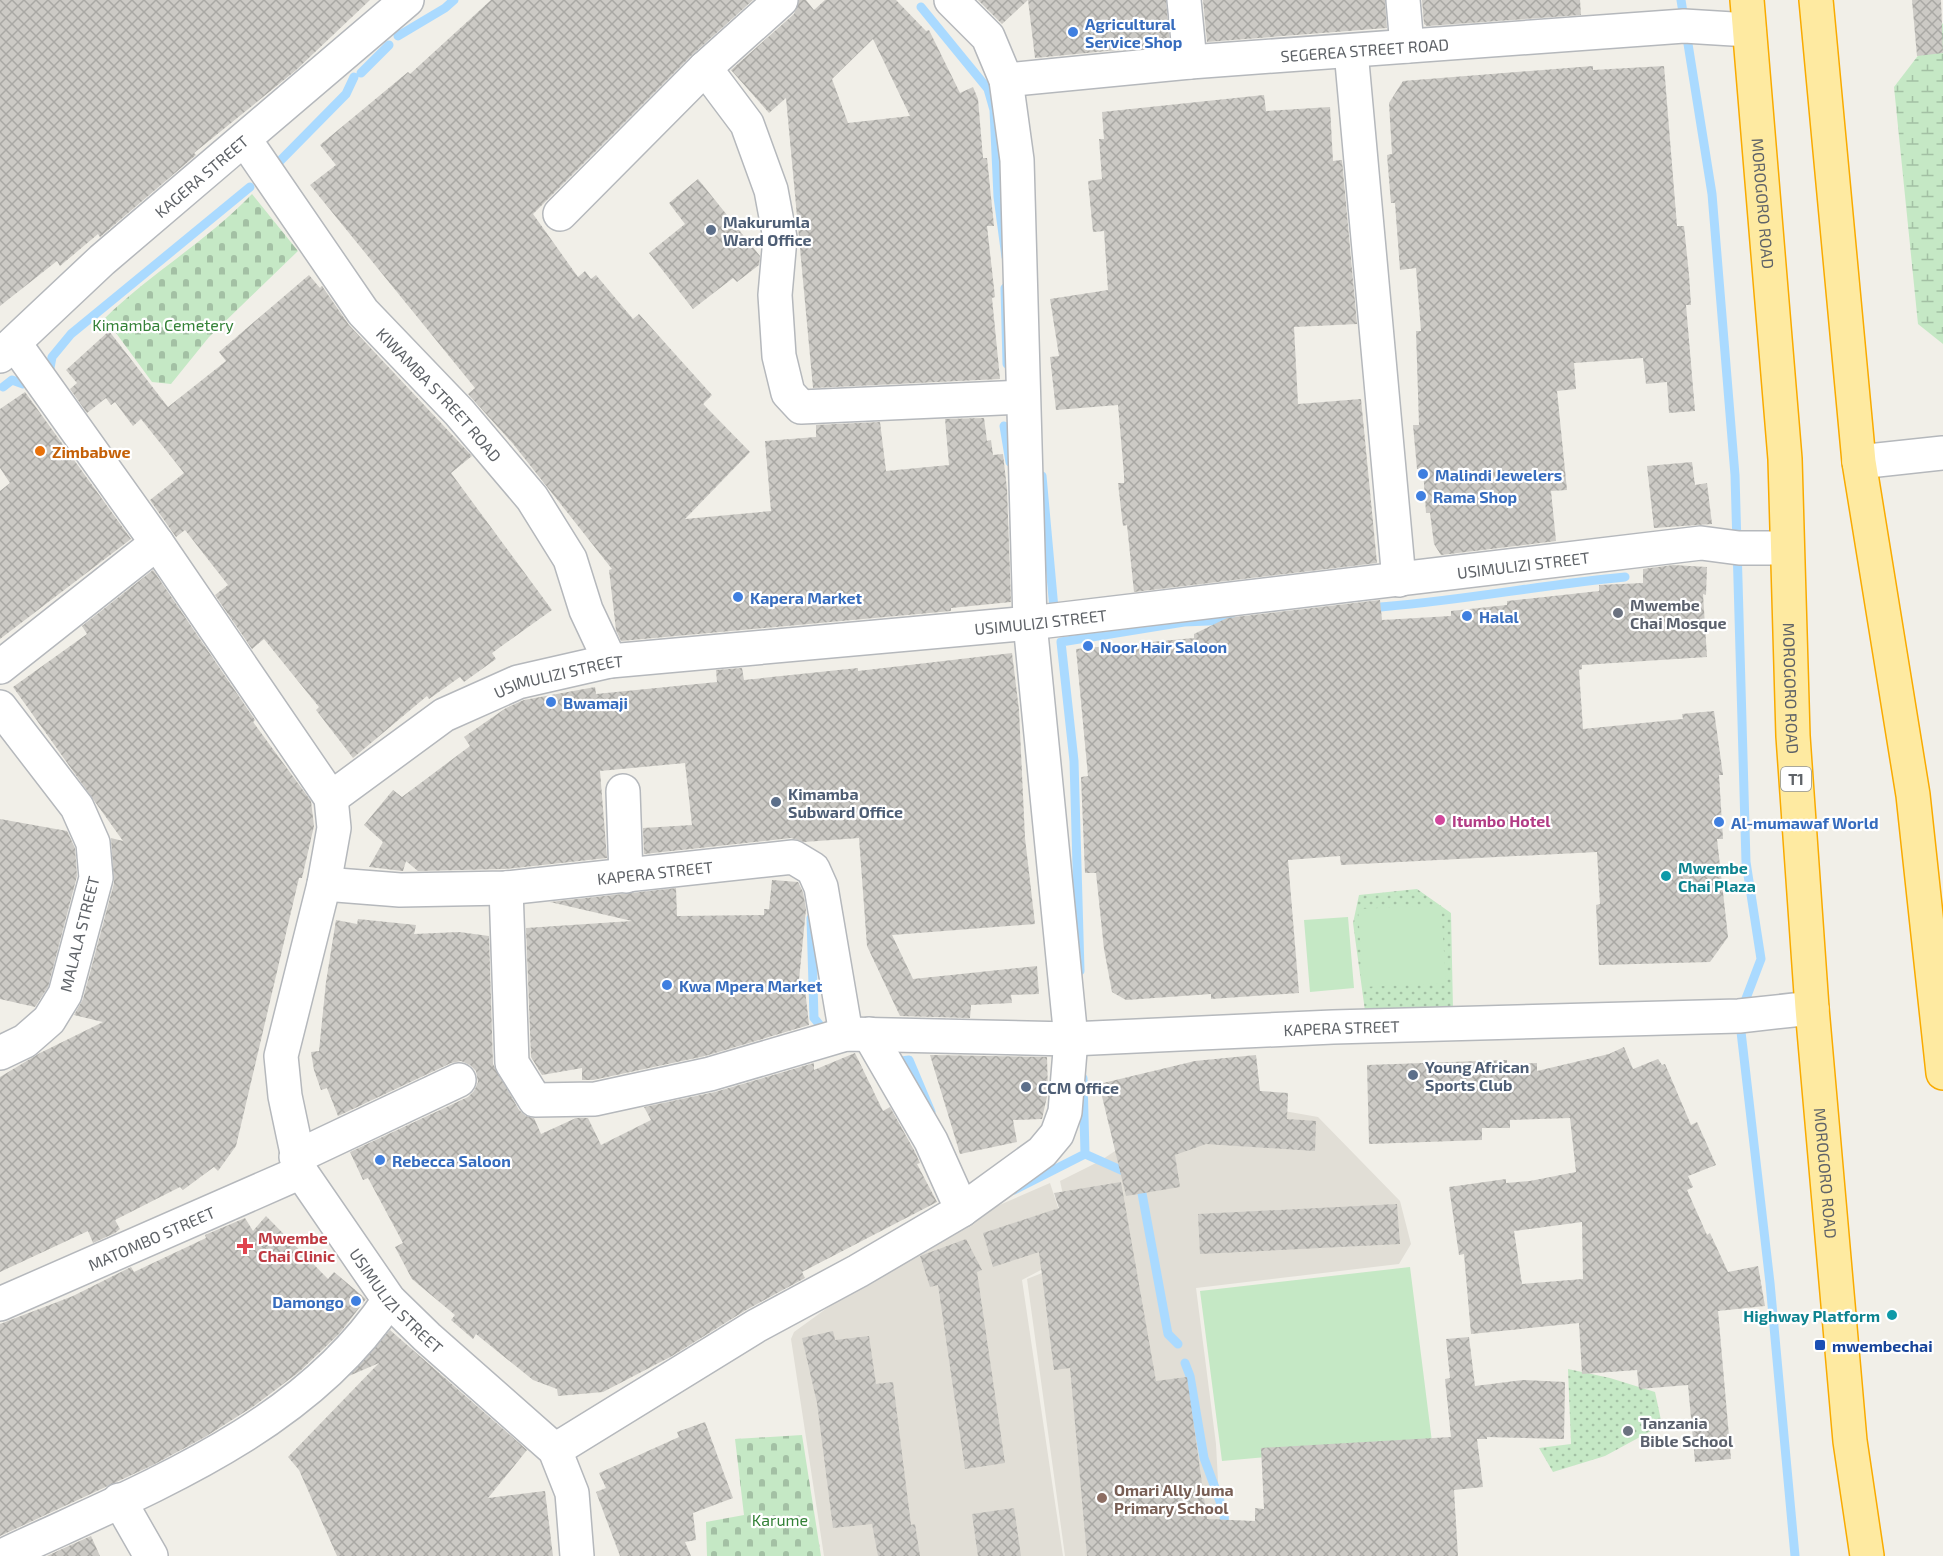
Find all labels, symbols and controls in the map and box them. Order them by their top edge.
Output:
place label: Agricultural Service Shop [1085,14,1182,51]
marker: Agricultural Service Shop [1066,25,1080,39]
street label: SEGEREA STREET ROAD [1280,34,1449,65]
street label: KAGERA STREET [150,131,252,221]
street label: MOROGORO ROAD [1749,137,1779,270]
place label: Makurumla Ward Office [723,212,812,249]
marker: Makurumla Ward Office [704,223,718,237]
park label: Kimamba Cemetery [92,315,234,334]
street label: KIWAMBA STREET ROAD [373,323,506,465]
place label: Zimbabwe [52,442,131,461]
marker: Zimbabwe [33,444,47,458]
place label: Malindi Jewelers [1435,465,1562,484]
marker: Malindi Jewelers [1416,467,1430,481]
place label: Rama Shop [1433,487,1517,506]
marker: Rama Shop [1414,489,1428,503]
street label: USIMULIZI STREET [1456,547,1590,582]
place label: Kapera Market [750,588,863,607]
marker: Kapera Market [731,590,745,604]
place label: Mwembe Chai Mosque [1630,595,1727,632]
street label: USIMULIZI STREET [973,604,1108,638]
marker: Mwembe Chai Mosque [1611,606,1625,620]
place label: Halal [1479,607,1520,626]
marker: Halal [1460,609,1474,623]
street label: MOROGORO ROAD [1780,622,1804,755]
place label: Noor Hair Saloon [1100,637,1227,656]
marker: Noor Hair Saloon [1081,639,1095,653]
street label: USIMULIZI STREET [491,650,624,701]
place label: Bwamaji [563,693,628,712]
marker: Bwamaji [544,695,558,709]
road number: T1 [1781,767,1811,791]
place label: Kimamba Subward Office [788,784,903,821]
marker: Kimamba Subward Office [769,795,783,809]
place label: Itumbo Hotel [1452,811,1551,830]
marker: Itumbo Hotel [1433,813,1447,827]
place label: Al-mumawaf World [1731,813,1878,832]
marker: Al-mumawaf World [1712,815,1726,829]
street label: KAPERA STREET [596,856,714,888]
place label: Mwembe Chai Plaza [1678,858,1756,895]
marker: Mwembe Chai Plaza [1659,869,1673,883]
street label: MALALA STREET [55,874,103,994]
place label: Kwa Mpera Market [679,976,823,995]
marker: Kwa Mpera Market [660,978,674,992]
street label: KAPERA STREET [1283,1016,1400,1039]
place label: Young African Sports Club [1425,1057,1529,1094]
marker: Young African Sports Club [1406,1068,1420,1082]
place label: CCM Office [1038,1078,1119,1097]
marker: CCM Office [1019,1080,1033,1094]
street label: MOROGORO ROAD [1811,1107,1842,1239]
place label: Rebecca Saloon [392,1151,511,1170]
marker: Rebecca Saloon [373,1153,387,1167]
street label: MATOMBO STREET [85,1202,217,1274]
place label: Mwembe Chai Clinic [258,1228,335,1265]
marker: Mwembe Chai Clinic [236,1237,254,1255]
street label: USIMULIZI STREET [346,1244,447,1357]
place label: Damongo [272,1292,344,1311]
marker: Damongo [349,1294,363,1308]
place label: Highway Platform [1743,1306,1880,1326]
marker: Highway Platform [1885,1308,1899,1322]
place label: mwembechai [1832,1336,1933,1355]
marker: mwembechai [1813,1338,1827,1352]
place label: Tanzania Bible School [1640,1413,1734,1450]
marker: Tanzania Bible School [1621,1424,1635,1438]
place label: Omari Ally Juma Primary School [1114,1480,1234,1518]
marker: Omari Ally Juma Primary School [1095,1491,1109,1505]
park label: Karume [752,1510,808,1529]

